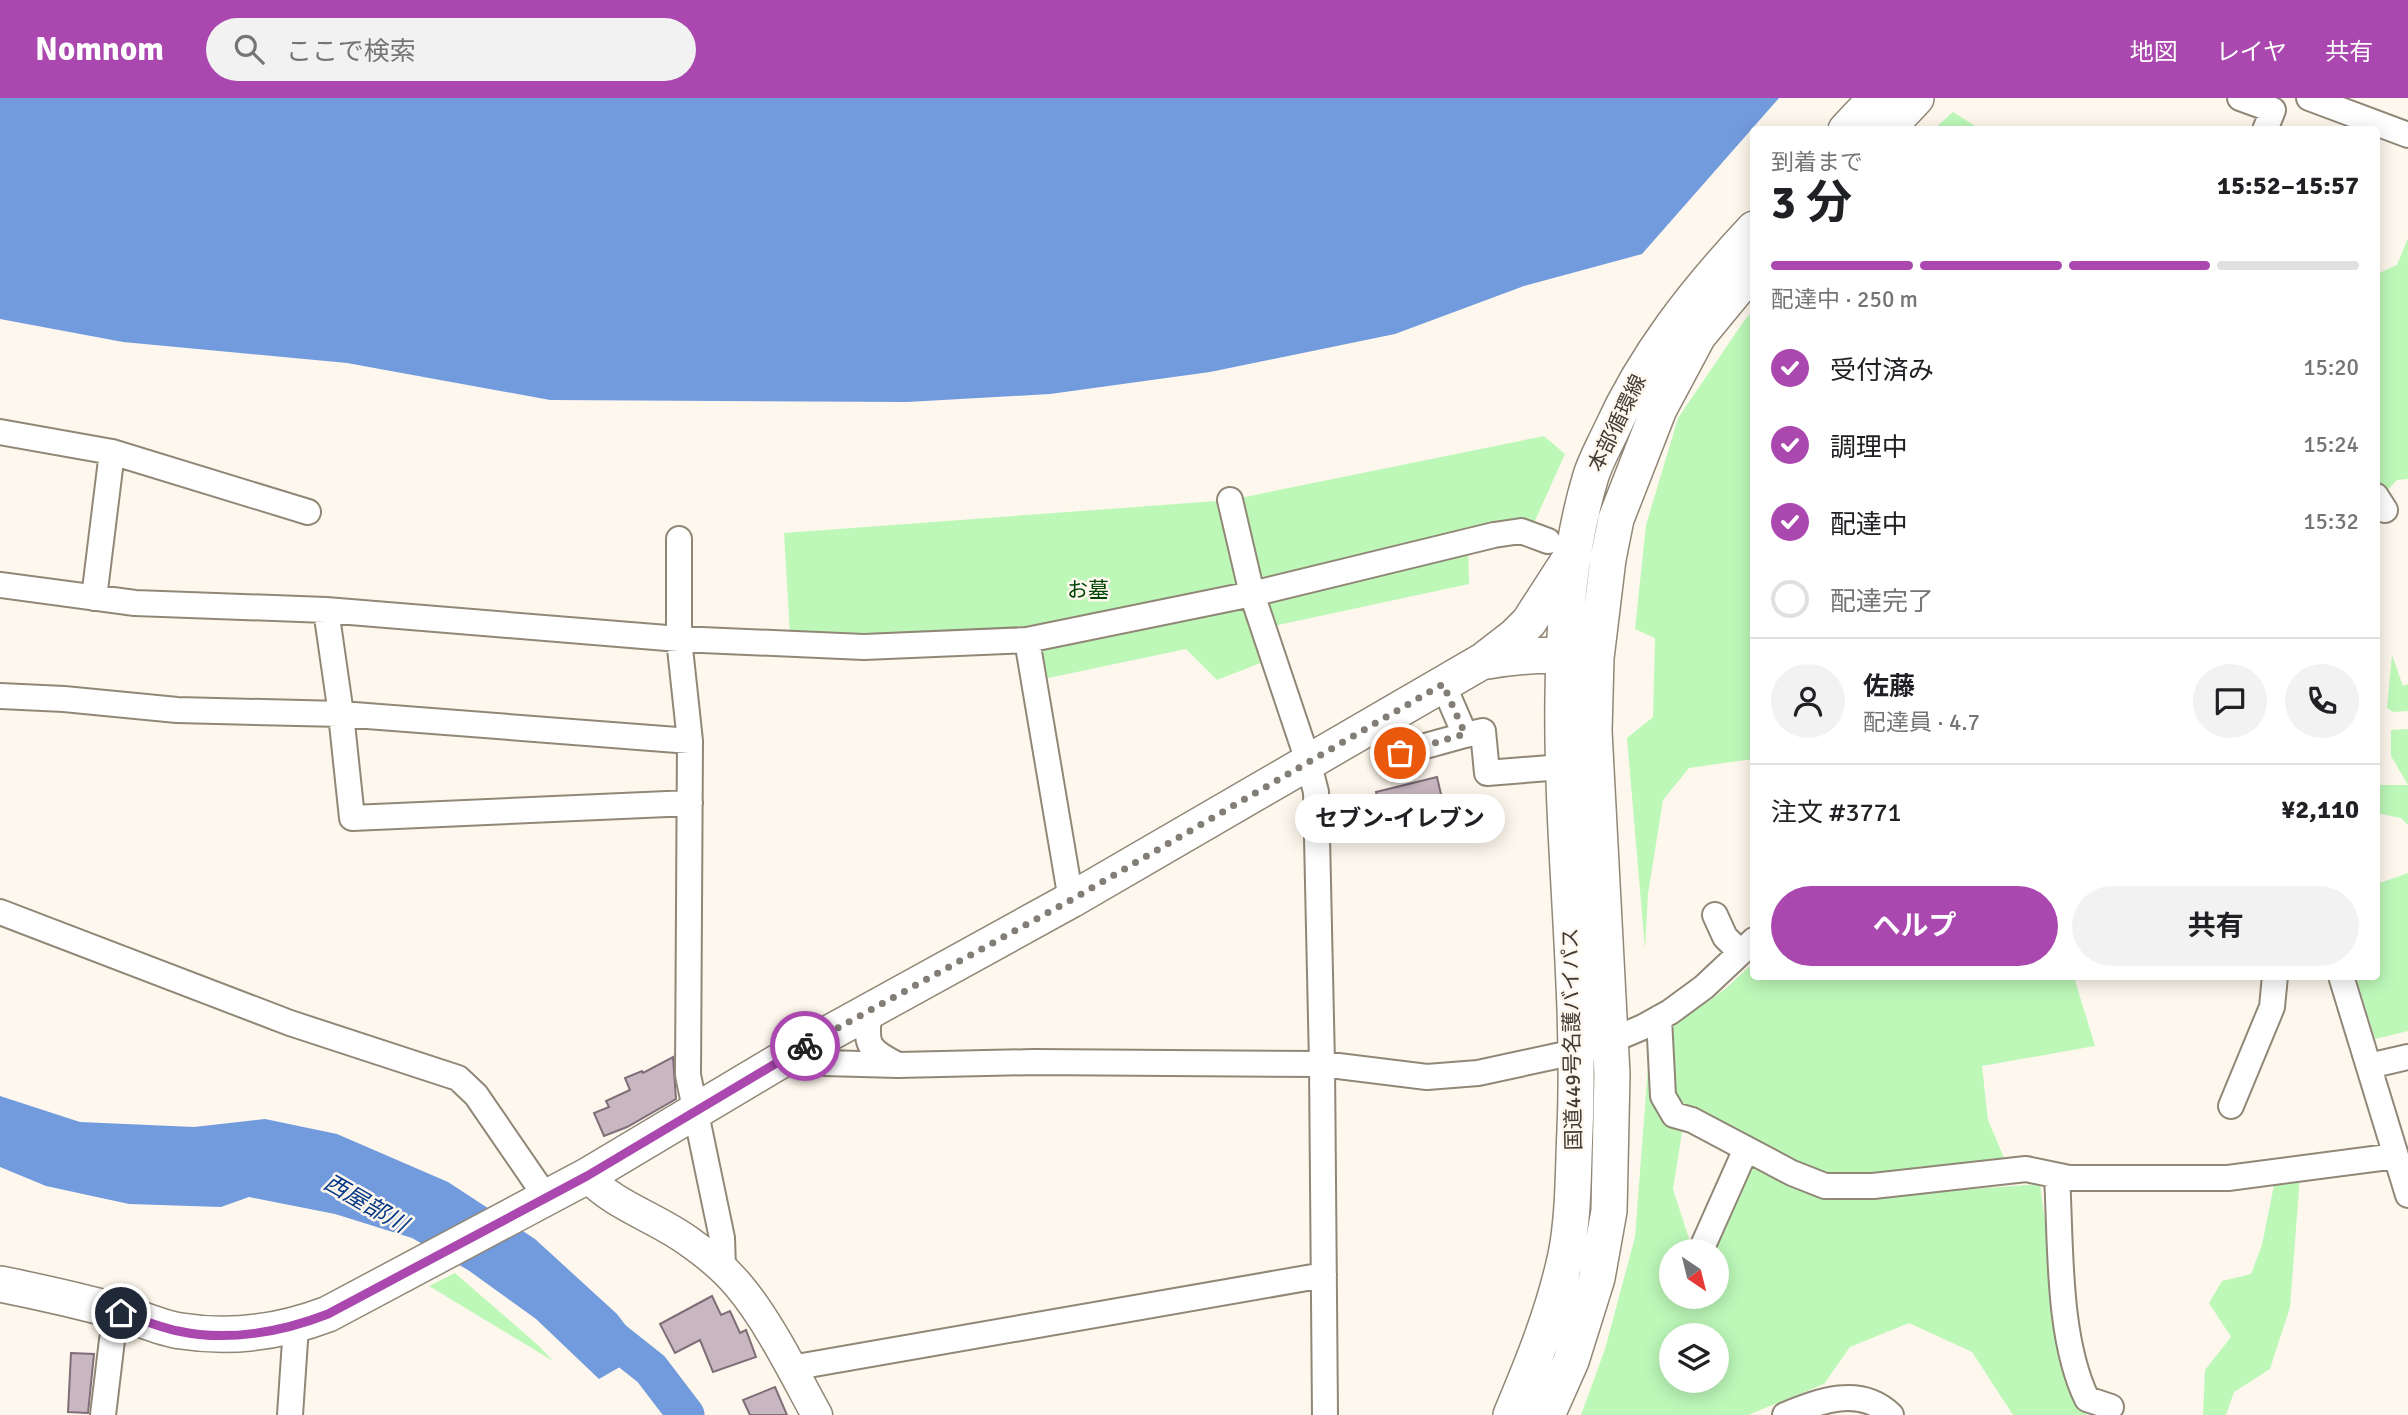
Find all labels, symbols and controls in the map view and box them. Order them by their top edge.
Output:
search box [206,18,696,81]
text: Nomnom [35,29,164,70]
icon: search [230,30,268,68]
text: ここで検索 [286,36,416,68]
text: 地図 [2130,37,2178,67]
text: レイヤ [2216,37,2287,67]
text: 共有 [2325,37,2373,67]
text: 到着まで [1771,148,1863,177]
text: 15:52–15:57 [2217,170,2359,202]
text: 3 分 [1771,175,1852,231]
text: 配達中 · 250 m [1771,285,1918,314]
icon: check [1771,349,1809,387]
text: 15:20 [2303,353,2359,382]
text: 受付済み [1830,355,1934,387]
street label: 本部循環線 [1582,370,1652,476]
icon: check [1771,426,1809,464]
text: 15:24 [2303,430,2359,459]
text: 調理中 [1830,432,1908,464]
icon: check [1771,503,1809,541]
text: 15:32 [2303,507,2359,536]
text: 配達中 [1830,509,1908,541]
park label: お墓 [1067,577,1109,603]
text: 配達完了 [1830,586,1934,618]
button: person [1771,664,1845,738]
button: chat [2193,664,2267,738]
button: phone [2285,664,2359,738]
text: 佐藤 [1863,671,1915,703]
text: 配達員 · 4.7 [1863,708,1980,737]
pin [1370,723,1430,783]
icon: bag [1381,734,1419,772]
text: ¥2,110 [2281,794,2359,826]
callout: セブン-イレブン [1295,795,1505,844]
text: 注文 #3771 [1771,797,1902,829]
text: セブン-イレブン [1315,804,1485,833]
button: ヘルプ [1771,886,2058,966]
button: 共有 [2072,886,2359,966]
street label: 国道449号名護バイパス [1557,927,1587,1151]
courier [770,1011,840,1081]
icon: bike [786,1027,824,1065]
water label: 西屋部川 [319,1168,415,1240]
north arrow [1659,1239,1729,1309]
map controls [1659,1239,1729,1393]
pin [91,1283,151,1343]
icon: home [102,1294,140,1332]
button: layers [1659,1323,1729,1393]

